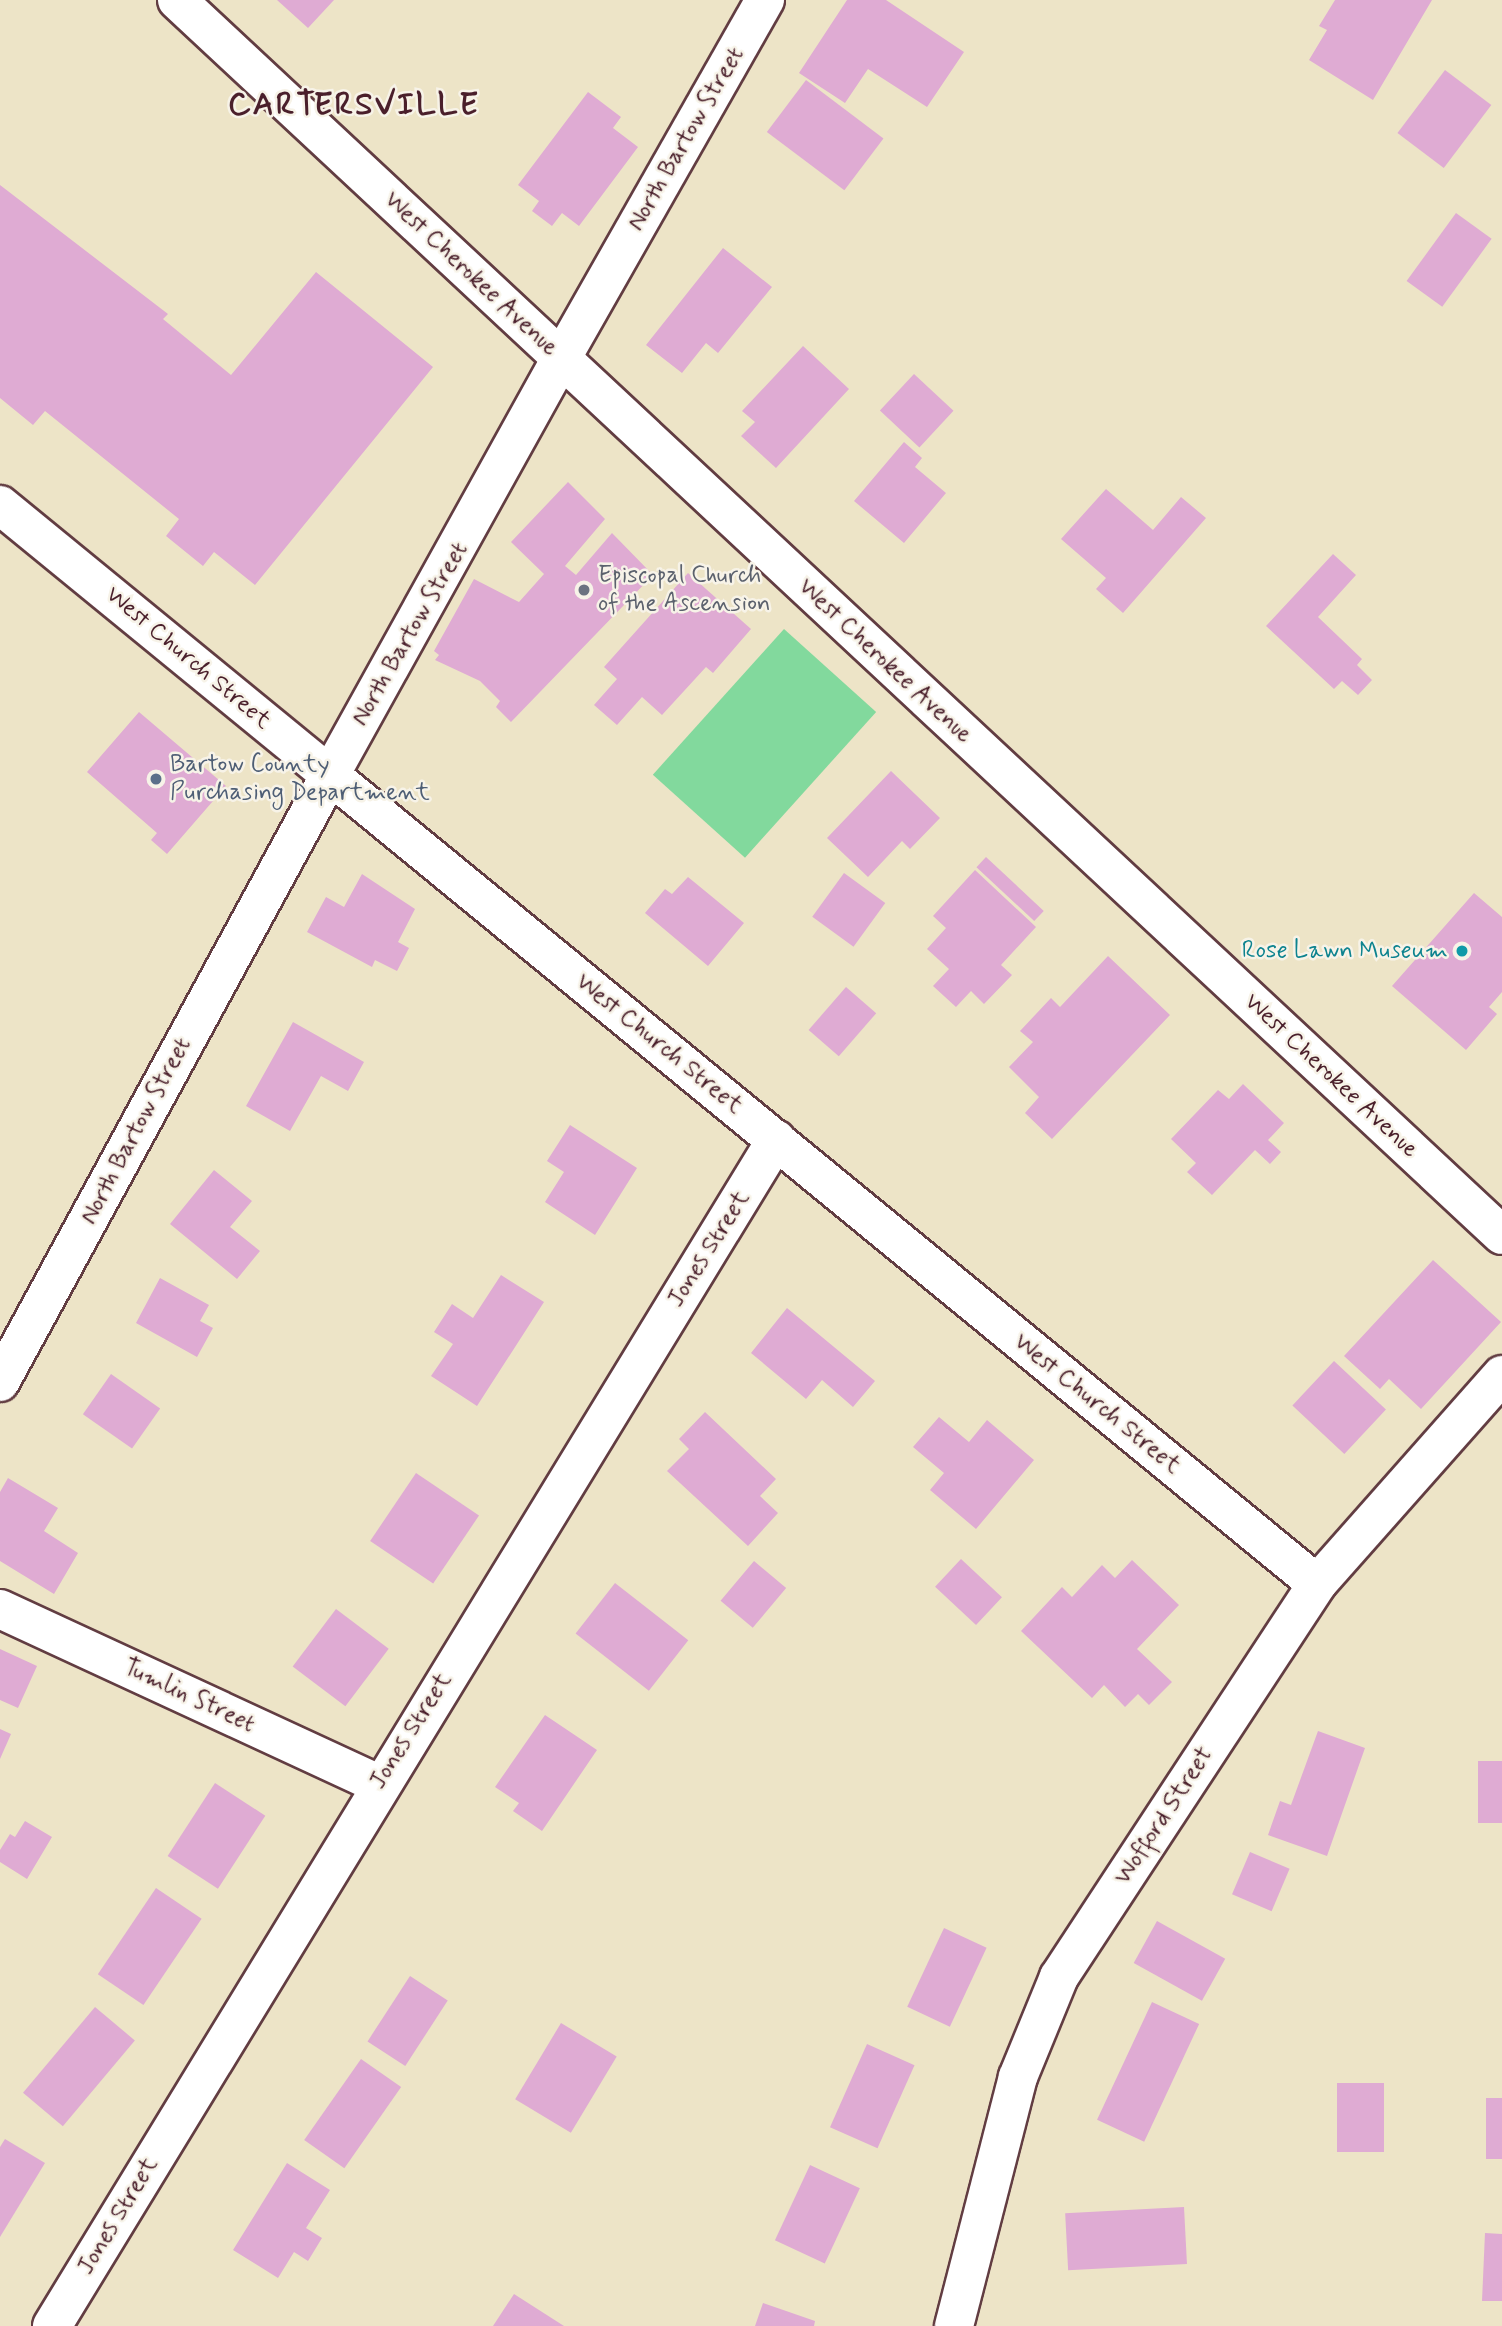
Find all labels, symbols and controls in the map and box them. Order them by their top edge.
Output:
street label: North Bartow Street [621,40,751,238]
district label: CARTERSVILLE [229,86,479,124]
street label: West Cherokee Avenue [376,184,566,364]
street label: North Bartow Street [345,535,475,733]
place label: Episcopal Church of the Ascension [598,562,771,618]
street label: West Cherokee Avenue [790,571,980,751]
street label: West Church Street [100,581,276,735]
marker: Episcopal Church of the Ascension [576,582,592,598]
place label: Bartow County Purchasing Department [170,751,430,807]
marker: Bartow County Purchasing Department [148,771,164,787]
place label: Rose Lawn Museum [1234,937,1448,965]
marker: Rose Lawn Museum [1454,943,1470,959]
street label: West Church Street [570,968,748,1120]
street label: West Cherokee Avenue [1236,986,1426,1166]
street label: North Bartow Street [74,1031,198,1231]
street label: Jones Street [662,1185,756,1313]
street label: West Church Street [1008,1328,1186,1480]
street label: Tumlin Street [117,1652,261,1740]
street label: Jones Street [364,1667,458,1795]
street label: Wofford Street [1109,1742,1219,1890]
street label: Jones Street [72,2152,164,2280]

